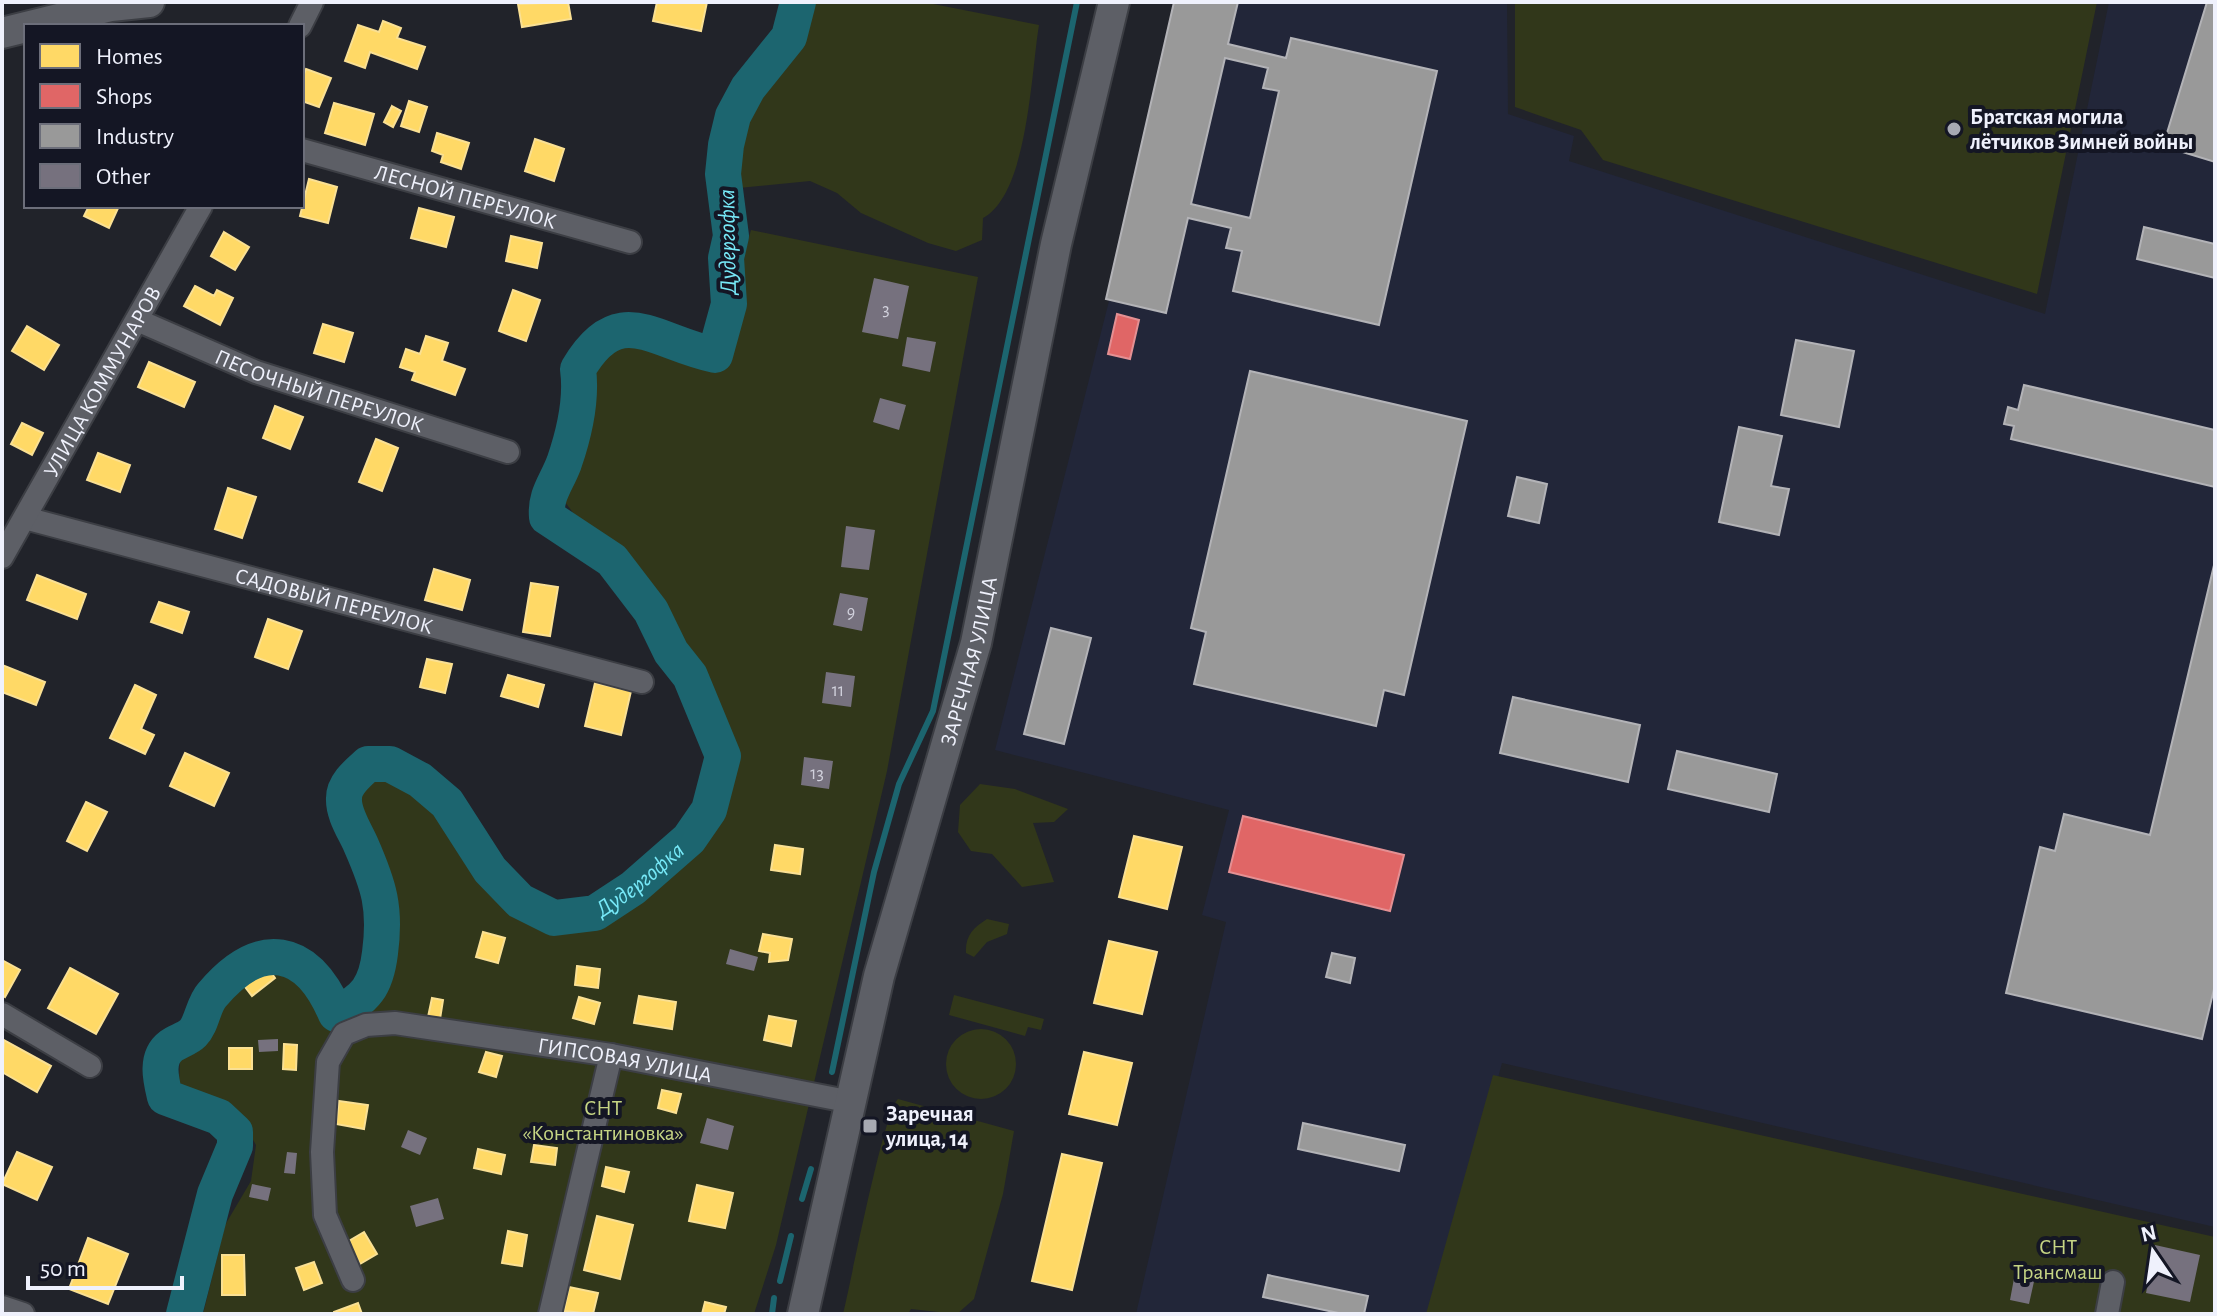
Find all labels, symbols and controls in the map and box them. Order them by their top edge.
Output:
legend [24,24,304,208]
text: Homes [96,45,163,69]
text: Shops [96,85,152,109]
place label: Братская могила лётчиков Зимней войны [1970,106,2193,153]
marker: Братская могила лётчиков Зимней войны [1945,120,1963,138]
text: Industry [96,125,174,149]
street label: ЛЕСНОЙ ПЕРЕУЛОК [372,161,559,233]
text: Other [96,165,150,189]
water label: Дудергофка [715,189,741,296]
street label: УЛИЦА КОММУНАРОВ [40,283,165,481]
house number: 3 [882,301,890,319]
street label: ПЕСОЧНЫЙ ПЕРЕУЛОК [212,346,426,437]
street label: САДОВЫЙ ПЕРЕУЛОК [233,564,435,638]
street label: ЗАРЕЧНАЯ УЛИЦА [937,575,1001,748]
house number: 9 [847,604,855,622]
house number: 11 [832,682,844,700]
house number: 13 [810,765,824,783]
water label: Дудергофка [590,838,689,923]
street label: ГИПСОВАЯ УЛИЦА [536,1034,714,1086]
park label: СНТ «Константиновка» [522,1097,684,1144]
place label: Заречная улица, 14 [885,1103,974,1151]
marker: Заречная улица, 14 [861,1117,879,1135]
north arrow [2113,1212,2193,1292]
text: N [2139,1221,2159,1246]
park label: СНТ Трансмаш [2013,1236,2103,1283]
scale bar [28,1240,182,1290]
text: 50 m [40,1257,86,1281]

